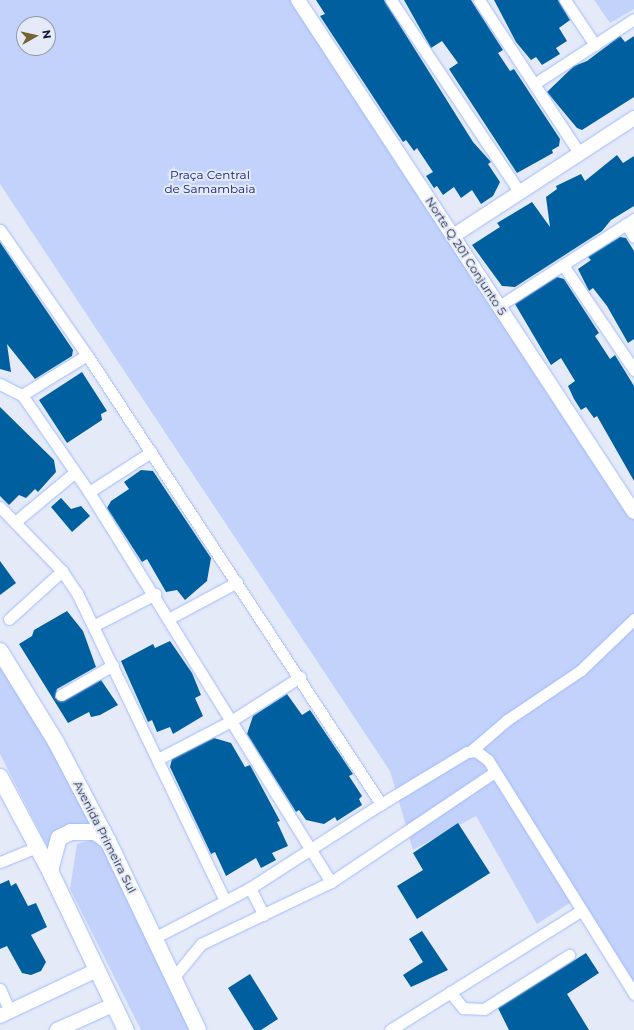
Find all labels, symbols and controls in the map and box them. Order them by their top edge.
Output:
north arrow [16,16,56,56]
text: N [39,29,54,40]
park label: Praça Central de Samambaia [164,168,256,196]
street label: Norte Q 201 Conjunto 5 [422,194,510,318]
street label: Avenida Primeira Sul [70,778,140,896]

